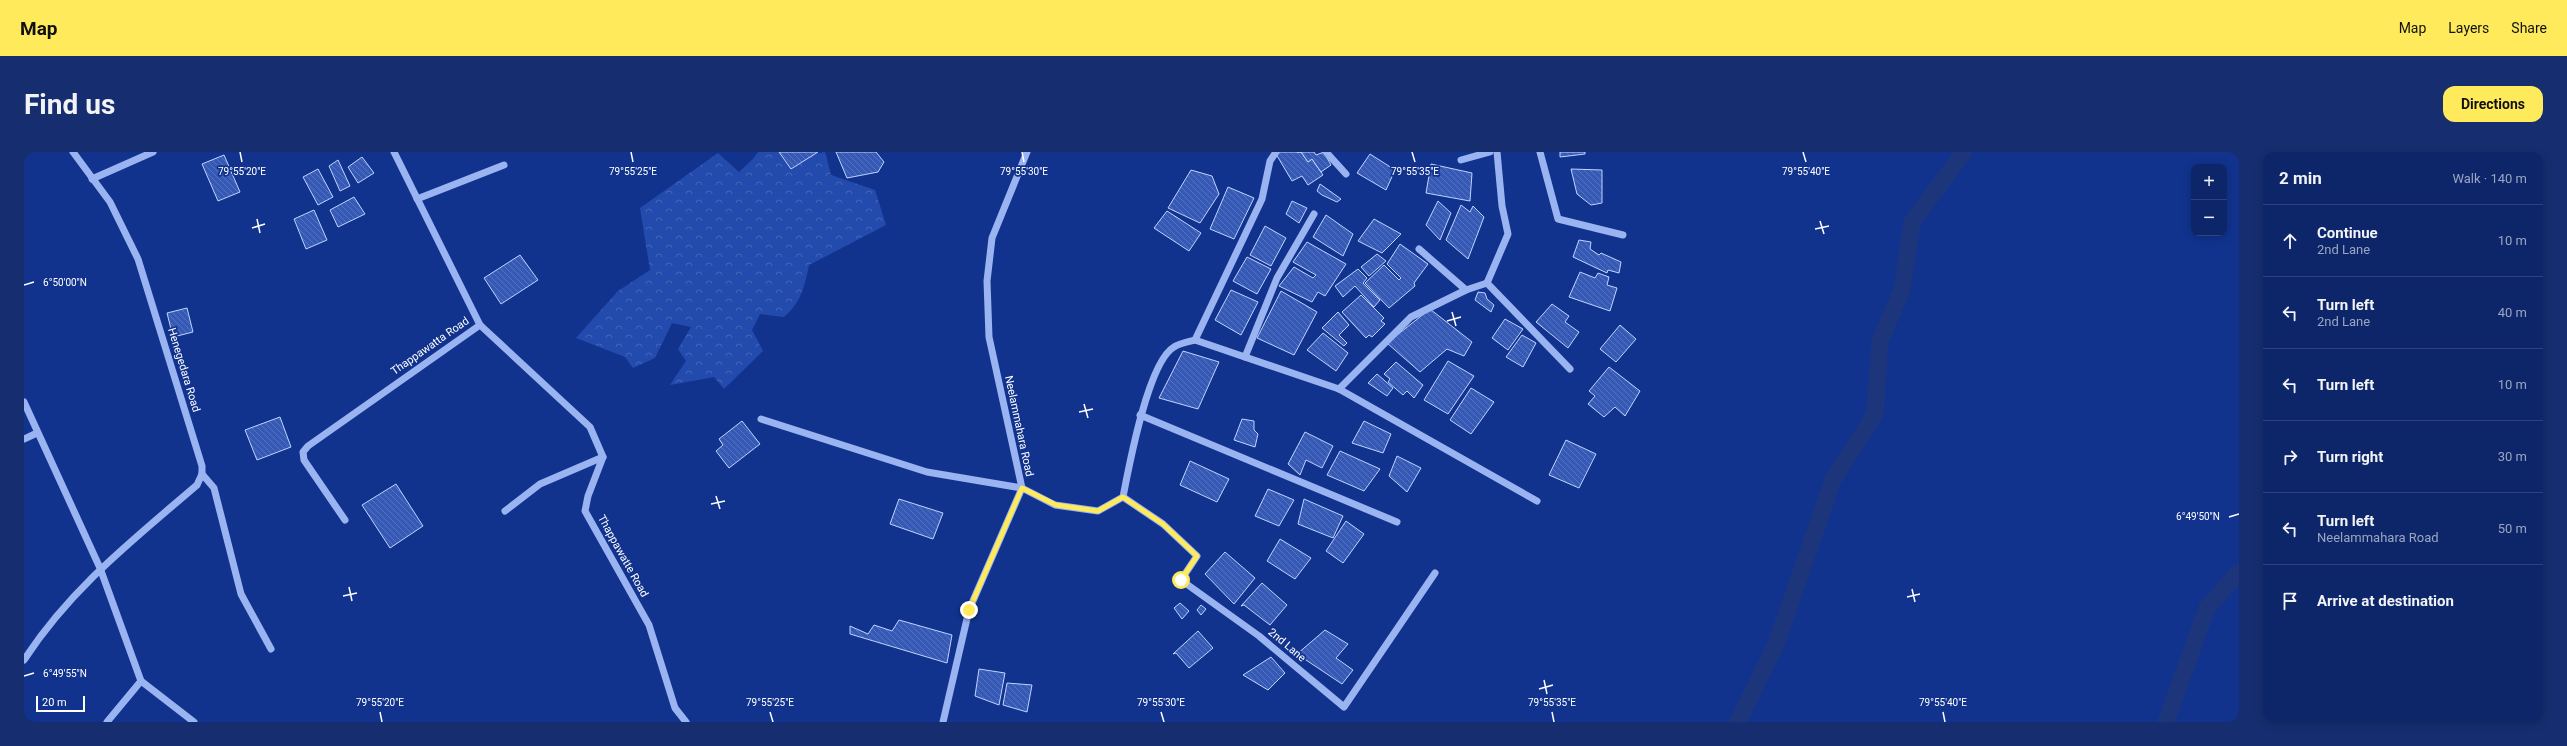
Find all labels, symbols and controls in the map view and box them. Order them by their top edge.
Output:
text: Map [20,17,58,40]
text: Map [2399,20,2426,36]
text: Layers [2448,20,2489,36]
text: Share [2511,20,2547,36]
button: Directions [2443,86,2543,122]
text: Find us [24,88,115,121]
map controls [2191,164,2227,236]
button: + [2191,164,2227,200]
text: 79°55'20"E [218,166,266,177]
text: 79°55'25"E [609,166,657,177]
text: 79°55'30"E [1000,166,1048,177]
text: 79°55'35"E [1391,166,1439,177]
text: 79°55'40"E [1782,166,1830,177]
text: 2 min [2279,168,2322,188]
text: Walk · 140 m [2452,171,2527,186]
button: − [2191,200,2227,236]
text: Continue [2317,224,2378,242]
icon: ahead [2279,230,2301,252]
text: 10 m [2498,233,2527,248]
text: 2nd Lane [2317,242,2370,257]
text: 6°50'00"N [43,277,87,288]
text: Turn left [2317,296,2374,314]
icon: left [2279,302,2301,324]
text: 40 m [2498,305,2527,320]
street label: Thappawatta Road [388,314,472,378]
text: 2nd Lane [2317,314,2370,329]
street label: Henegedara Road [165,326,203,414]
street label: Neelammahara Road [1002,374,1036,478]
icon: left [2279,374,2301,396]
text: Turn left [2317,376,2374,394]
text: 10 m [2498,377,2527,392]
icon: right [2279,446,2301,468]
text: Turn right [2317,448,2383,466]
text: 30 m [2498,449,2527,464]
text: 6°49'50"N [2176,511,2220,522]
text: Turn left [2317,512,2374,530]
street label: Thappawatte Road [595,513,651,599]
icon: left [2279,518,2301,540]
text: 50 m [2498,521,2527,536]
text: Neelammahara Road [2317,530,2439,545]
route start [1172,571,1190,589]
icon: arrive [2279,590,2301,612]
text: Arrive at destination [2317,592,2454,610]
route end [960,601,978,619]
street label: 2nd Lane [1266,626,1309,665]
text: 6°49'55"N [43,668,87,679]
scale bar [36,694,85,713]
text: 20 m [42,696,67,709]
text: 79°55'20"E [356,697,404,708]
text: 79°55'25"E [746,697,794,708]
text: 79°55'30"E [1137,697,1185,708]
text: 79°55'35"E [1528,697,1576,708]
text: 79°55'40"E [1919,697,1967,708]

